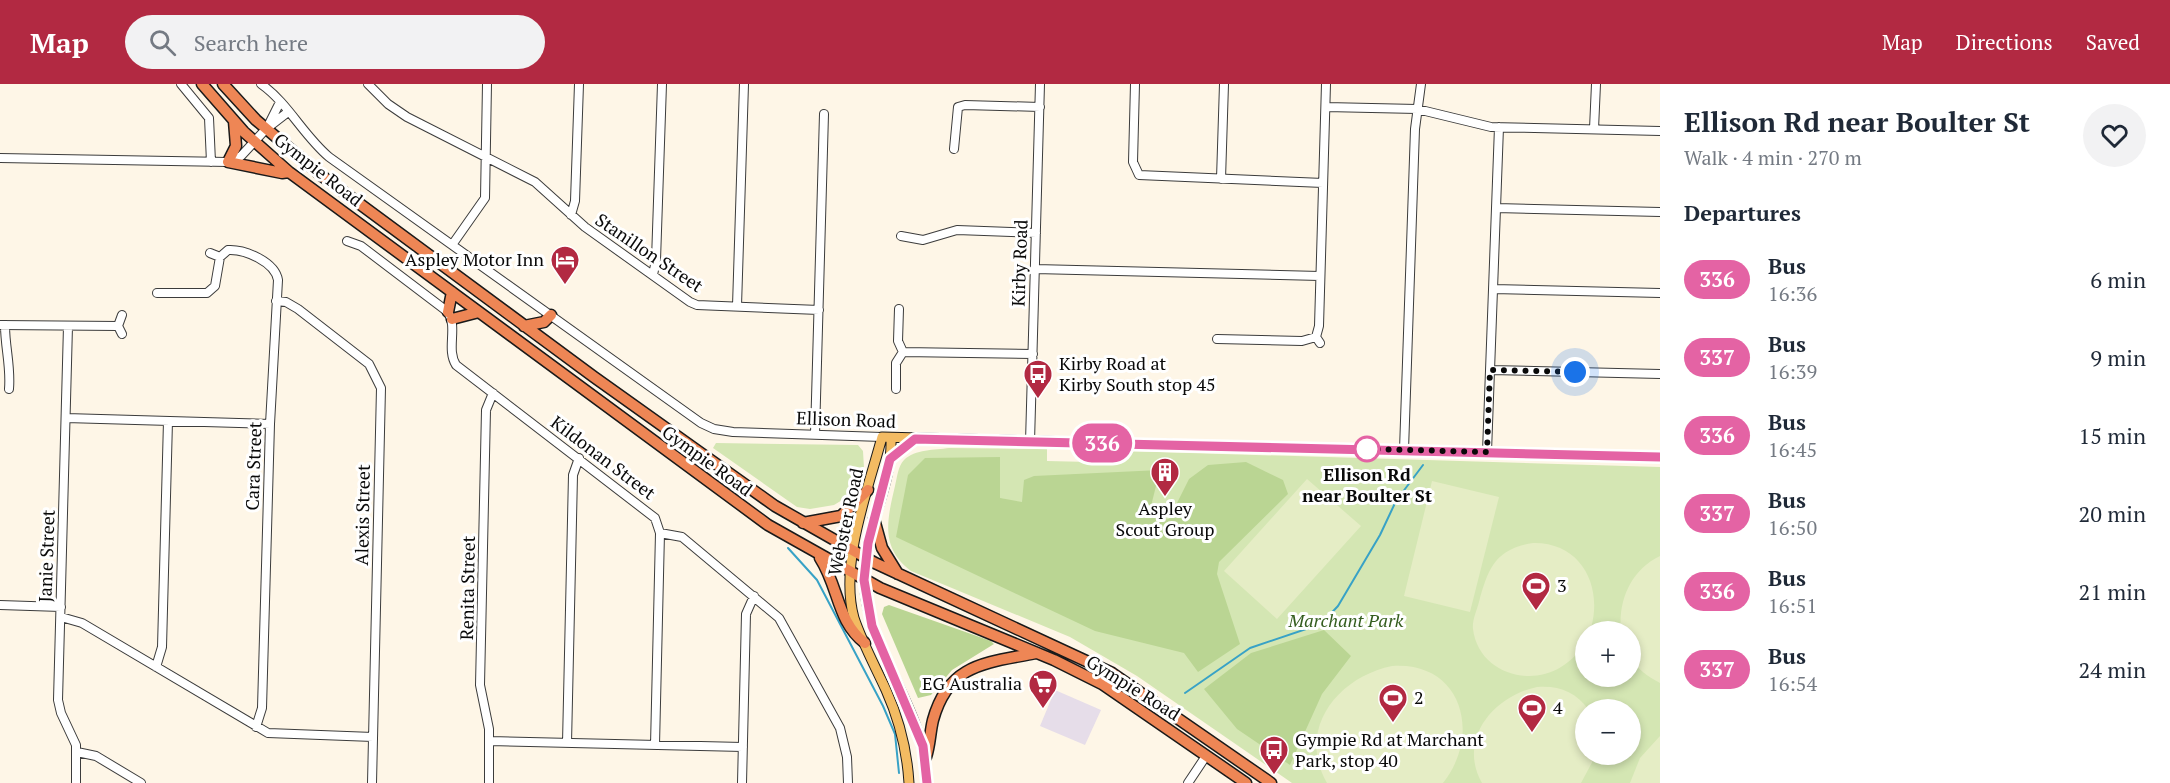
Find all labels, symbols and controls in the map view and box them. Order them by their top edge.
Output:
search box [125,15,545,69]
text: Map [30,24,89,61]
icon: search [146,26,179,59]
text: Search here [194,28,308,57]
text: Map [1882,28,1923,56]
text: Directions [1956,28,2053,56]
text: Saved [2086,28,2140,56]
text: Ellison Rd near Boulter St [1684,103,2030,140]
button: heart [2083,104,2146,167]
street label: Gympie Road [269,127,368,211]
text: Walk · 4 min · 270 m [1684,144,1862,171]
text: Departures [1684,198,1801,227]
street label: Stanillon Street [591,207,709,297]
street label: Kirby Road [1005,219,1033,307]
hotel icon: Aspley Motor Inn [549,244,581,286]
place label: Aspley Motor Inn [405,247,544,271]
text: Bus [1768,251,1806,280]
text: 336 [1699,265,1735,293]
text: 6 min [2090,265,2146,294]
text: 16:36 [1768,280,1817,307]
text: Bus [1768,329,1806,358]
text: 337 [1699,343,1735,371]
text: 9 min [2090,343,2146,372]
place label: Kirby Road at Kirby South stop 45 [1059,351,1216,396]
your location [1560,357,1590,387]
bus stop icon: Kirby Road at Kirby South stop 45 [1022,358,1054,400]
text: 16:39 [1768,358,1817,385]
street label: Ellison Road [796,405,896,433]
text: Bus [1768,407,1806,436]
street label: Kildonan Street [546,410,661,505]
street label: Gympie Road [658,419,758,501]
street label: Cara Street [239,421,267,511]
text: 336 [1699,421,1735,449]
text: 15 min [2079,421,2146,450]
line badge: 336 [1068,424,1136,462]
text: 336 [1084,429,1120,457]
marker: Ellison Rd near Boulter St [1354,436,1380,462]
text: 16:45 [1768,436,1817,463]
building icon: Aspley Scout Group [1149,456,1181,498]
place label: Ellison Rd near Boulter St [1302,462,1432,507]
street label: Alexis Street [349,464,375,566]
street label: Webster Road [822,466,868,578]
text: Bus [1768,485,1806,514]
place label: Aspley Scout Group [1116,496,1214,541]
text: 337 [1699,499,1735,527]
text: 20 min [2079,499,2146,528]
street label: Janie Street [32,509,60,603]
text: 16:50 [1768,514,1817,541]
street label: Renita Street [454,535,480,640]
text: Bus [1768,563,1806,592]
sports icon: 3 [1520,570,1552,612]
place label: 3 [1557,573,1567,597]
text: 336 [1699,577,1735,605]
text: 21 min [2079,577,2146,606]
text: 16:51 [1768,592,1817,619]
park label: Marchant Park [1287,608,1404,632]
map controls [1575,621,1641,765]
button: + [1575,621,1641,687]
text: Bus [1768,641,1806,670]
street label: Gympie Road [1082,649,1185,725]
text: 337 [1699,655,1735,683]
text: 24 min [2079,655,2146,684]
supermarket icon: EG Australia [1027,668,1059,710]
text: 16:54 [1768,670,1817,697]
place label: EG Australia [922,671,1022,695]
sports icon: 2 [1377,682,1409,724]
place label: 2 [1414,685,1424,709]
sports icon: 4 [1516,692,1548,734]
place label: 4 [1553,695,1563,719]
button: − [1575,699,1641,765]
place label: Gympie Rd at Marchant Park, stop 40 [1295,727,1484,772]
bus stop icon: Gympie Rd at Marchant Park, stop 40 [1258,734,1290,776]

